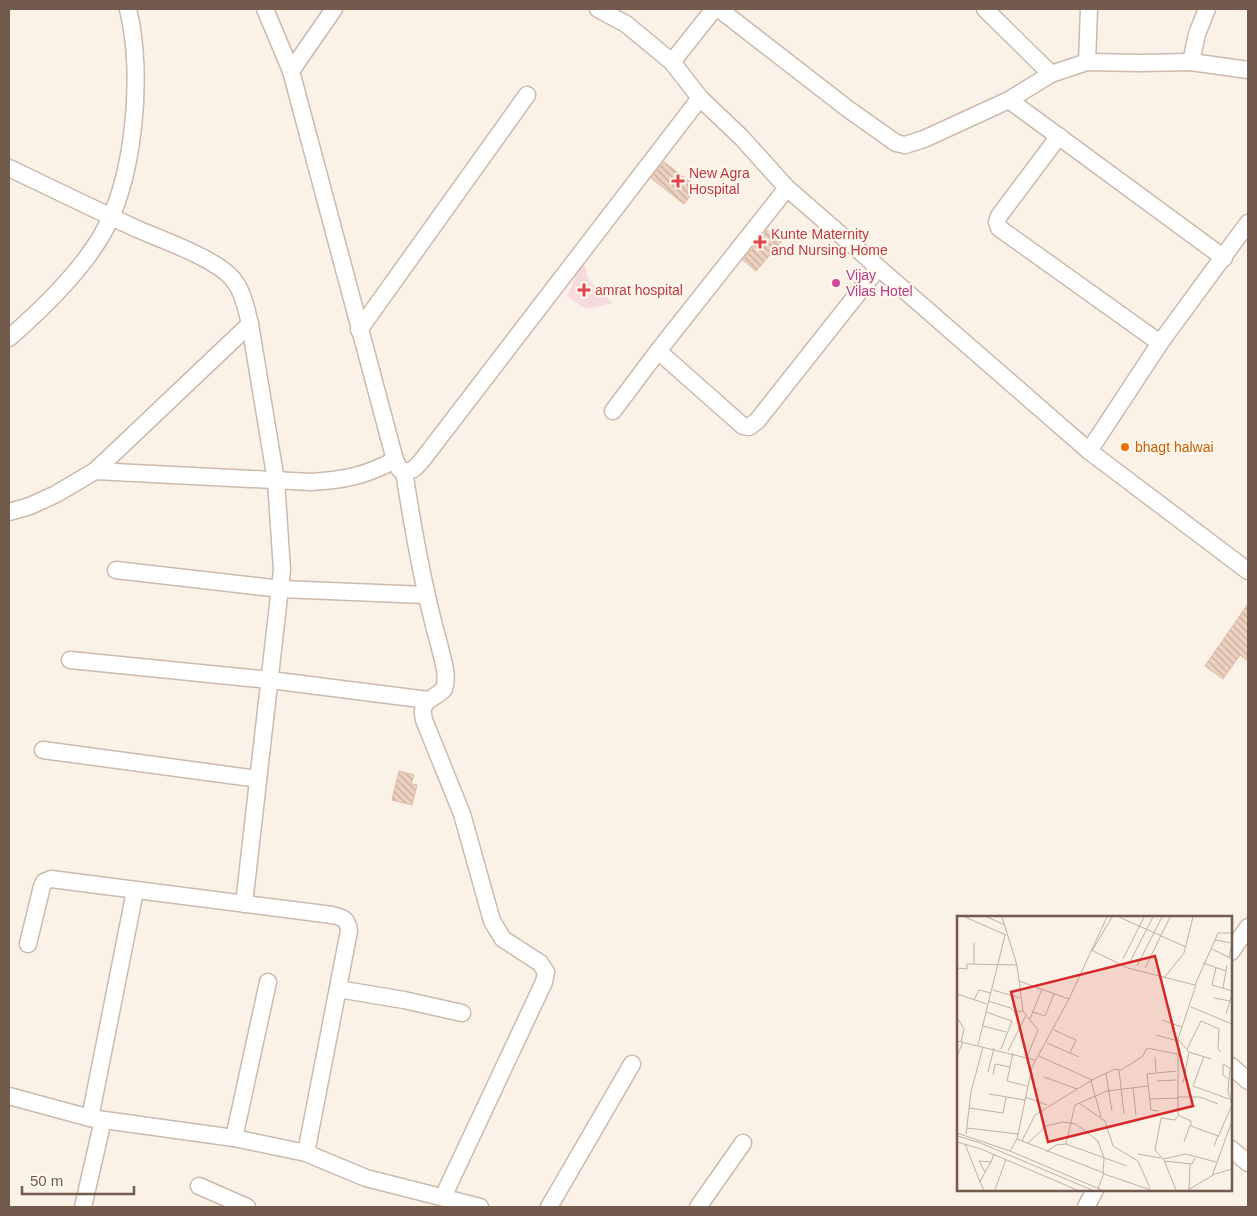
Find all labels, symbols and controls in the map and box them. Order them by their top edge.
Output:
place label: New Agra Hospital [689,165,750,197]
marker: New Agra Hospital [671,174,685,188]
place label: Kunte Maternity and Nursing Home [771,226,888,258]
marker: Kunte Maternity and Nursing Home [753,235,767,249]
place label: Vijay Vilas Hotel [846,267,913,299]
marker: Vijay Vilas Hotel [830,277,842,289]
place label: amrat hospital [595,282,683,298]
marker: amrat hospital [577,283,591,297]
place label: bhagt halwai [1135,439,1214,455]
marker: bhagt halwai [1119,441,1131,453]
inset map [957,916,1232,1191]
scale bar [22,1164,135,1196]
text: 50 m [30,1172,63,1189]

